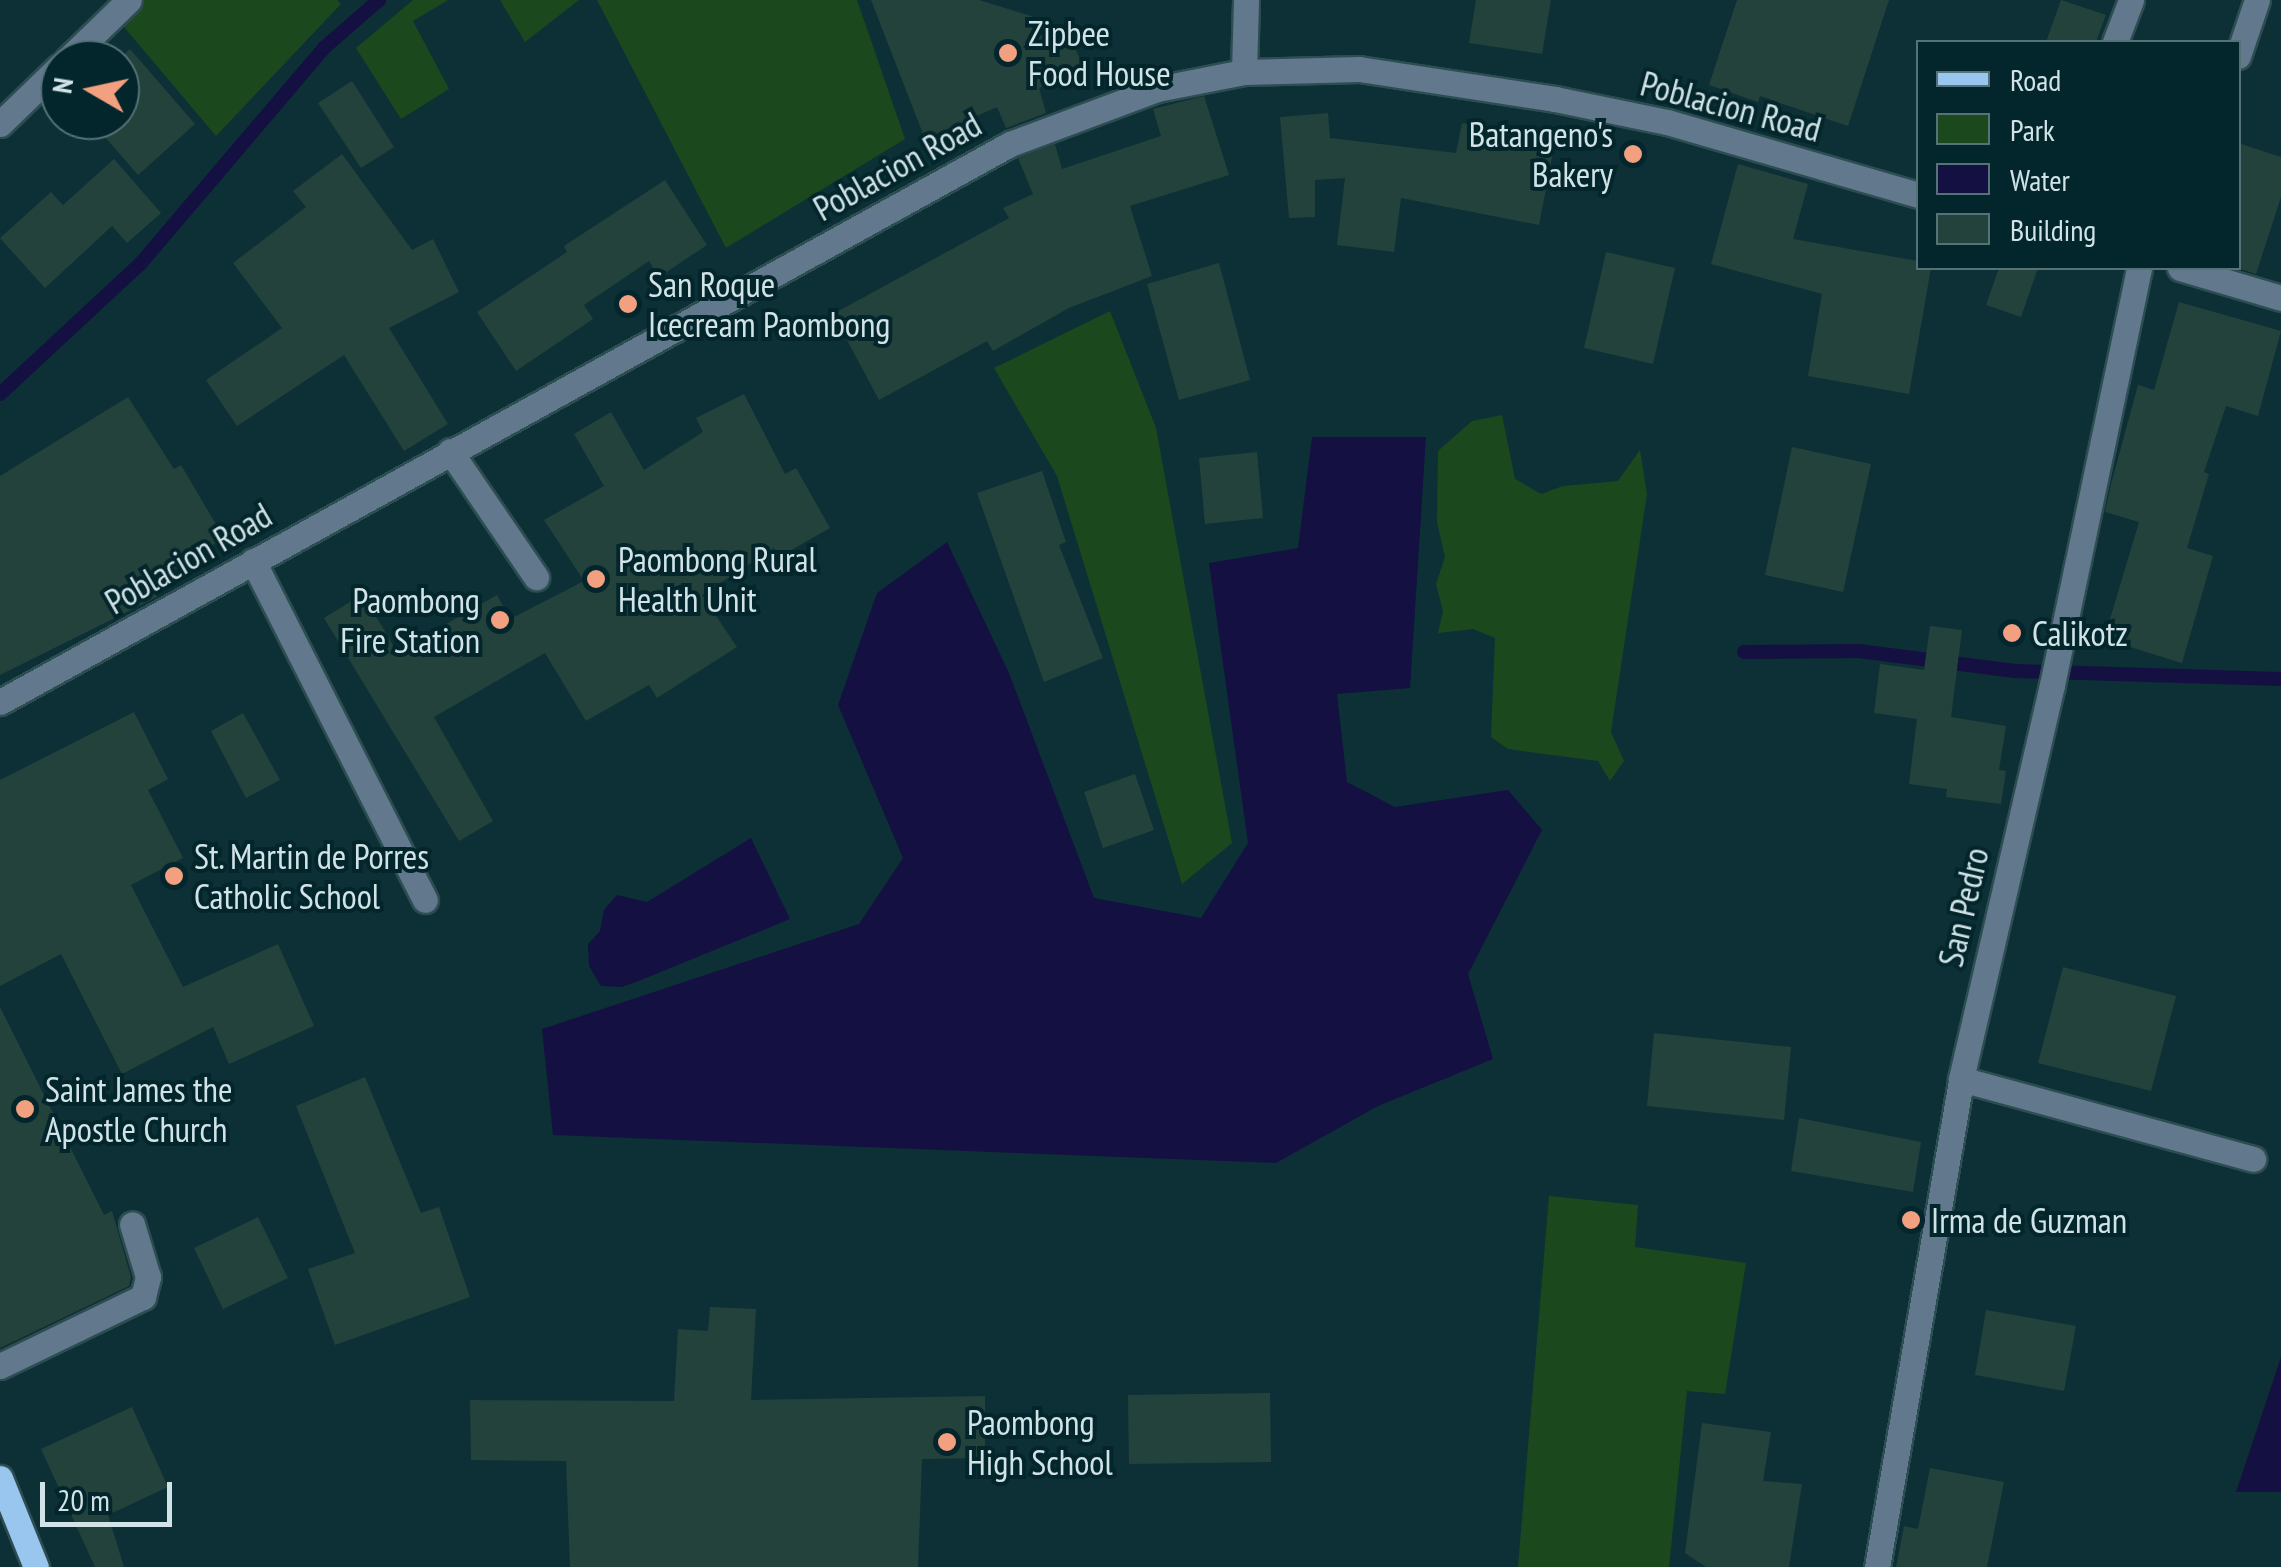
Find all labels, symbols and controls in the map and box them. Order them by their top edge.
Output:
place label: Zipbee Food House [1028,12,1171,94]
north arrow [40,40,140,140]
legend [1916,40,2241,270]
marker: Zipbee Food House [997,42,1019,64]
text: Road [2010,60,2061,99]
street label: Poblacion Road [1636,62,1826,150]
text: N [42,75,81,96]
street label: Poblacion Road [806,103,988,229]
text: Park [2010,110,2055,149]
place label: Batangeno's Bakery [1469,113,1613,195]
marker: Batangeno's Bakery [1622,143,1644,165]
text: Water [2010,160,2070,199]
text: Building [2010,210,2096,249]
place label: San Roque Icecream Paombong [648,263,890,345]
marker: San Roque Icecream Paombong [617,293,639,315]
street label: Poblacion Road [97,494,279,622]
place label: Paombong Rural Health Unit [618,538,817,620]
marker: Paombong Rural Health Unit [583,566,609,592]
place label: Paombong Fire Station [340,579,480,661]
marker: Paombong Fire Station [489,609,511,631]
place label: Calikotz [2032,612,2128,654]
marker: Calikotz [2001,622,2023,644]
place label: St. Martin de Porres Catholic School [194,835,431,917]
street label: San Pedro [1929,843,1997,971]
marker: St. Martin de Porres Catholic School [163,865,185,887]
place label: Saint James the Apostle Church [45,1068,232,1150]
marker: Saint James the Apostle Church [14,1098,36,1120]
place label: Irma de Guzman [1931,1199,2127,1241]
marker: Irma de Guzman [1900,1209,1922,1231]
place label: Paombong High School [967,1401,1113,1483]
marker: Paombong High School [936,1431,958,1453]
scale bar [45,1462,178,1524]
text: 20 m [57,1480,110,1519]

